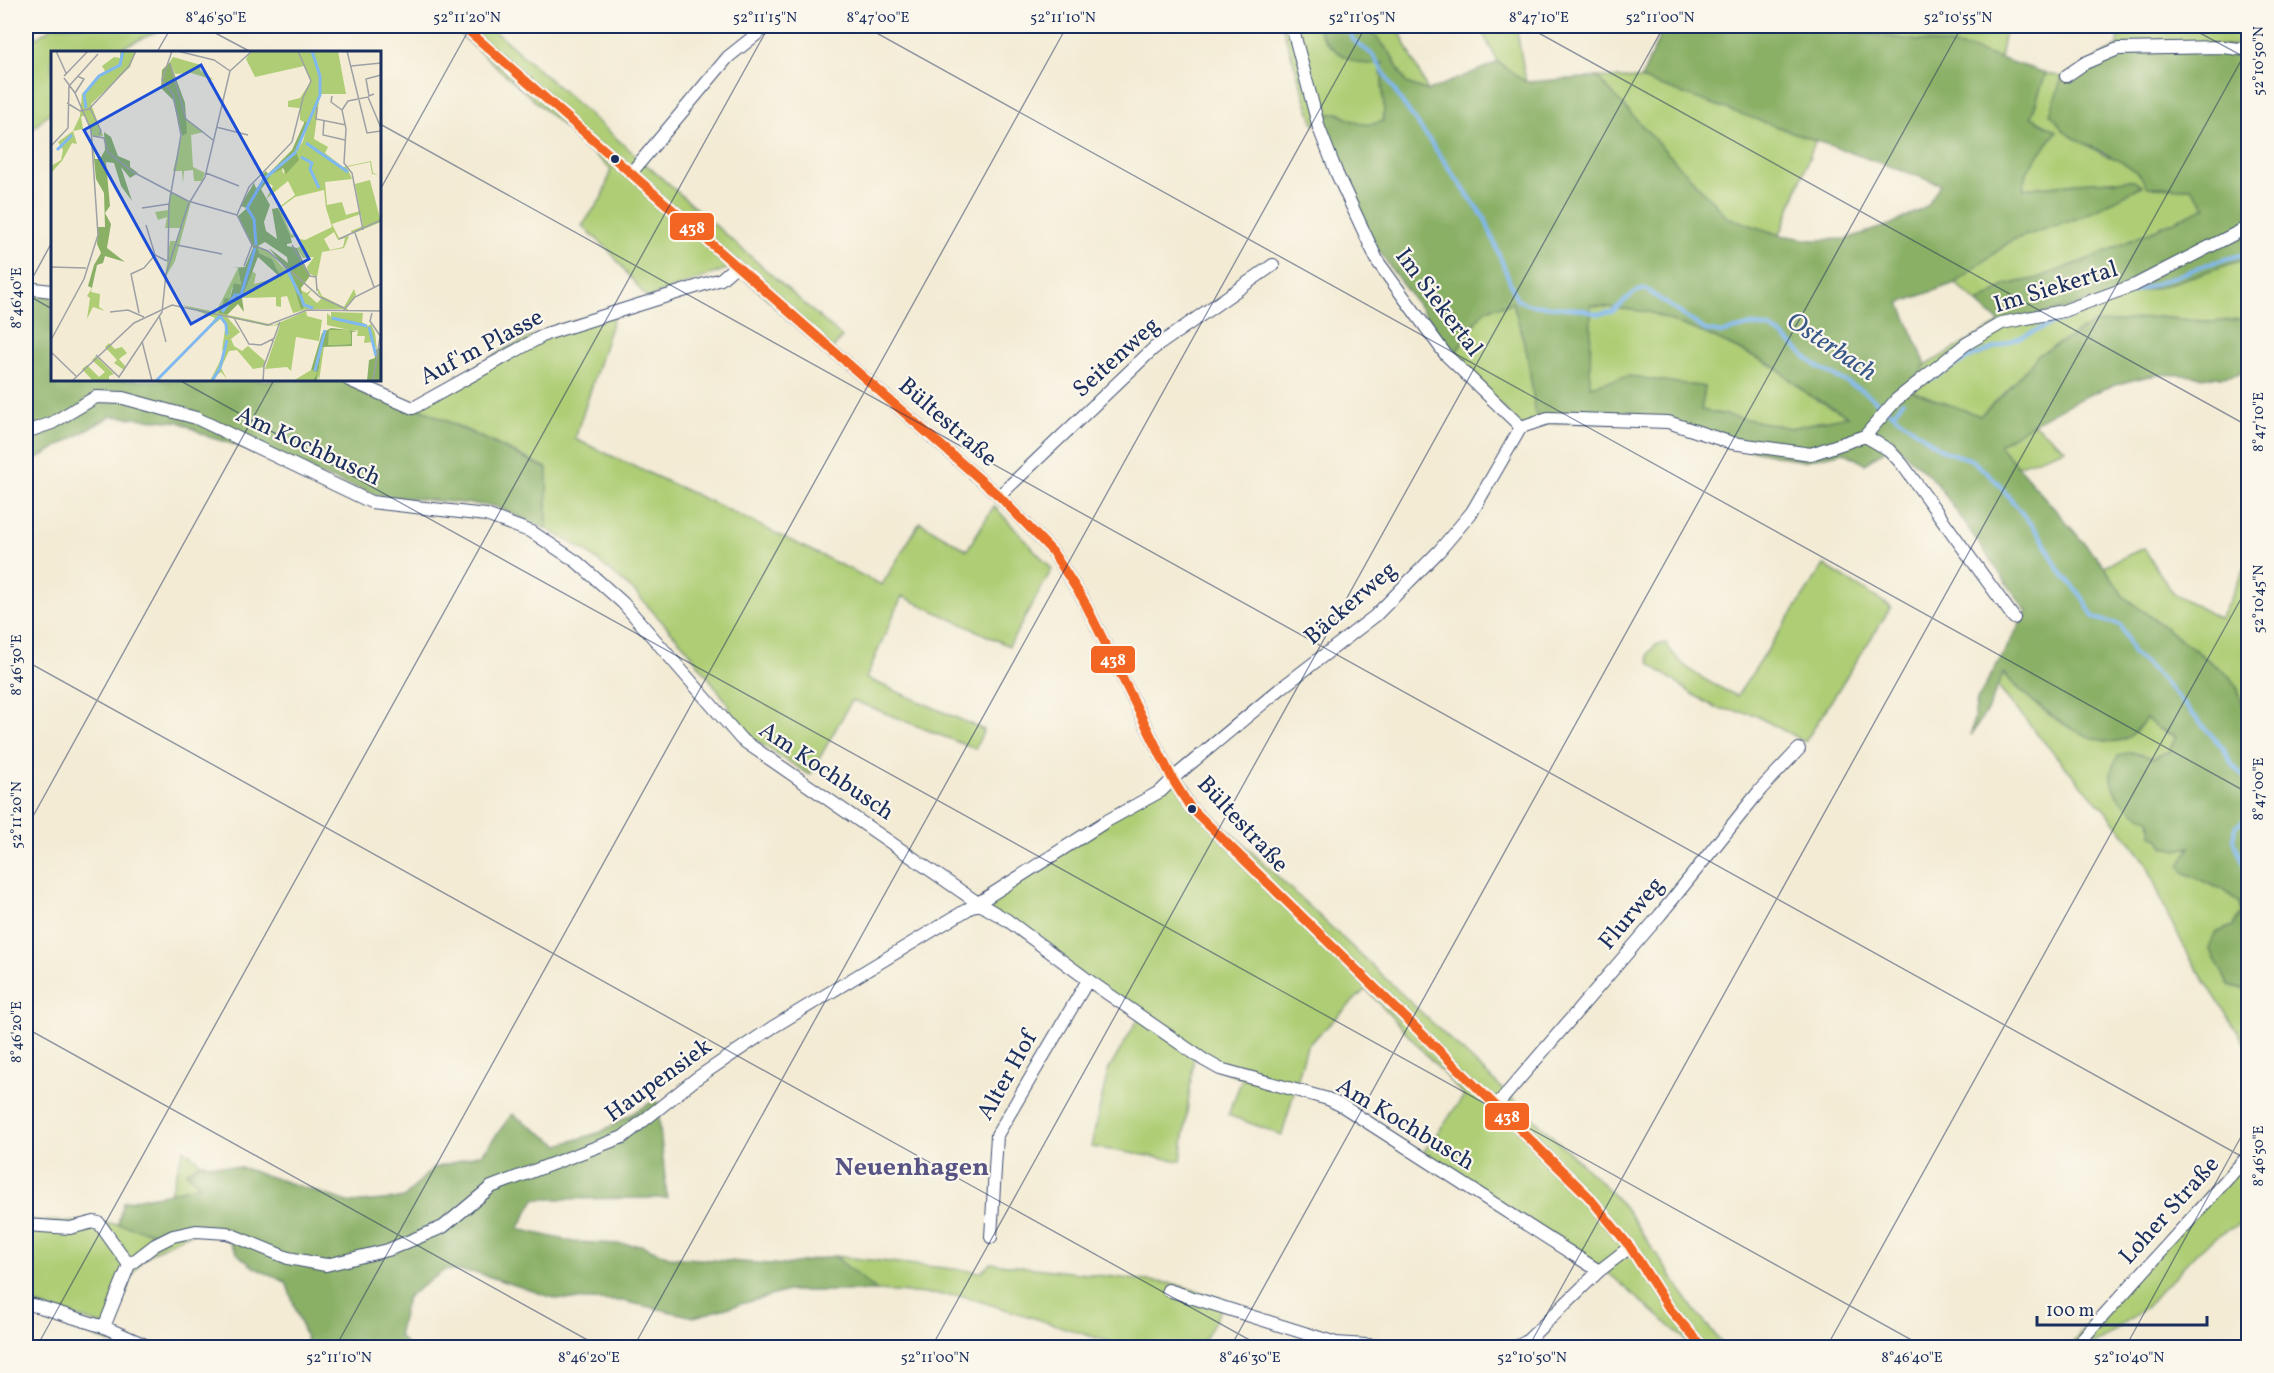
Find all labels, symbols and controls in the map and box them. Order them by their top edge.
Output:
text: 8°46'50"E [185,8,247,29]
text: 52°11'20"N [433,8,501,29]
text: 52°11'15"N [733,8,797,29]
text: 8°47'00"E [846,8,910,29]
text: 52°11'10"N [1030,8,1096,29]
text: 52°11'05"N [1328,8,1396,29]
text: 8°47'10"E [1509,8,1569,29]
text: 52°11'00"N [1625,8,1695,29]
text: 52°10'55"N [1924,8,1992,29]
text: 52°10'50"N [2249,26,2270,96]
inset map [51,51,381,381]
unlabelled marker [609,153,621,165]
line badge: 438 [669,212,715,241]
text: 438 [679,218,705,240]
street label: Im Siekertal [1386,242,1490,364]
street label: Im Siekertal [1990,253,2122,323]
text: 8°46'40"E [7,267,28,329]
street label: Auf'm Plasse [414,301,550,395]
water label: Osterbach [1778,303,1884,391]
street label: Seitenweg [1066,310,1168,406]
street label: Bültestraße [890,370,1004,476]
text: 8°47'10"E [2249,392,2270,452]
street label: Am Kochbusch [230,398,386,496]
street label: Bäckerweg [1297,554,1405,654]
text: 52°10'45"N [2249,565,2270,633]
text: 8°46'30"E [7,634,28,696]
line badge: 438 [1090,645,1136,674]
text: 438 [1100,650,1126,672]
street label: Am Kochbusch [751,714,901,830]
text: 8°47'00"E [2249,757,2270,821]
street label: Bültestraße [1188,769,1296,881]
text: 52°11'20"N [7,781,28,849]
unlabelled marker [1186,803,1198,815]
street label: Flurweg [1591,870,1673,958]
text: 8°46'20"E [7,1001,28,1063]
street label: Alter Hof [969,1023,1048,1127]
street label: Haupensiek [598,1031,720,1131]
street label: Am Kochbusch [1329,1070,1481,1180]
line badge: 438 [1484,1102,1530,1131]
text: 438 [1494,1107,1520,1129]
text: 8°46'50"E [2249,1125,2270,1187]
street label: Loher Straße [2112,1149,2228,1273]
district label: Neuenhagen [835,1150,989,1186]
scale bar [2037,1289,2206,1327]
text: 100 m [2046,1299,2095,1324]
text: 52°11'10"N [306,1348,372,1369]
text: 8°46'20"E [558,1348,620,1369]
text: 52°11'00"N [900,1348,970,1369]
text: 8°46'30"E [1219,1348,1281,1369]
text: 52°10'50"N [1497,1348,1567,1369]
text: 8°46'40"E [1881,1348,1943,1369]
text: 52°10'40"N [2094,1348,2164,1369]

